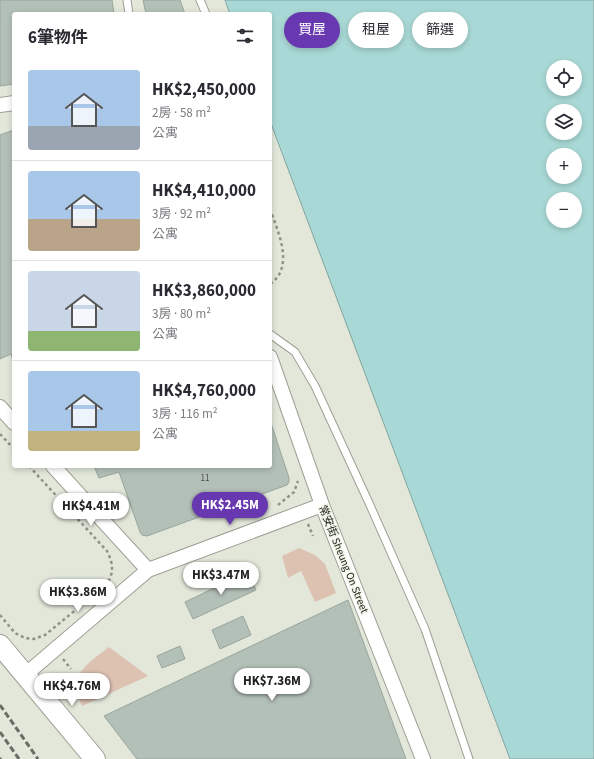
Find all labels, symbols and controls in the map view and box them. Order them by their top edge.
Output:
chip: 買屋 [284,12,340,48]
chip: 租屋 [348,12,404,48]
chip: 篩選 [412,12,468,48]
icon: filters [234,25,256,47]
text: 6筆物件 [28,26,88,50]
map controls [546,60,582,228]
button: locate [546,60,582,96]
text: HK$2,450,000 [152,78,256,102]
icon: home [60,86,108,134]
text: 2房 · 58 m² [152,104,211,122]
button: layers [546,104,582,140]
text: 公寓 [152,124,178,142]
button: + [546,148,582,184]
text: HK$4,410,000 [152,179,256,203]
icon: home [60,187,108,235]
button: − [546,192,582,228]
text: 3房 · 92 m² [152,205,211,223]
text: 公寓 [152,225,178,243]
text: HK$3,860,000 [152,279,256,303]
icon: home [60,287,108,335]
text: 3房 · 80 m² [152,305,211,323]
text: 公寓 [152,325,178,343]
text: HK$4,760,000 [152,379,256,403]
icon: home [60,387,108,435]
text: 3房 · 116 m² [152,405,217,423]
text: 公寓 [152,425,178,443]
house number: 11 [201,472,209,485]
pin: HK$2.45M [189,492,271,526]
pin: HK$4.41M [50,493,132,527]
text: HK$2.45M [201,496,259,514]
text: HK$4.41M [62,497,120,515]
street label: 常安街 Sheung On Street [315,503,372,616]
pin: HK$3.47M [180,562,262,596]
text: HK$3.47M [192,566,250,584]
pin: HK$3.86M [37,579,119,613]
text: HK$3.86M [49,583,107,601]
pin: HK$7.36M [231,668,313,702]
text: HK$7.36M [243,672,301,690]
pin: HK$4.76M [31,673,113,707]
text: HK$4.76M [43,677,101,695]

